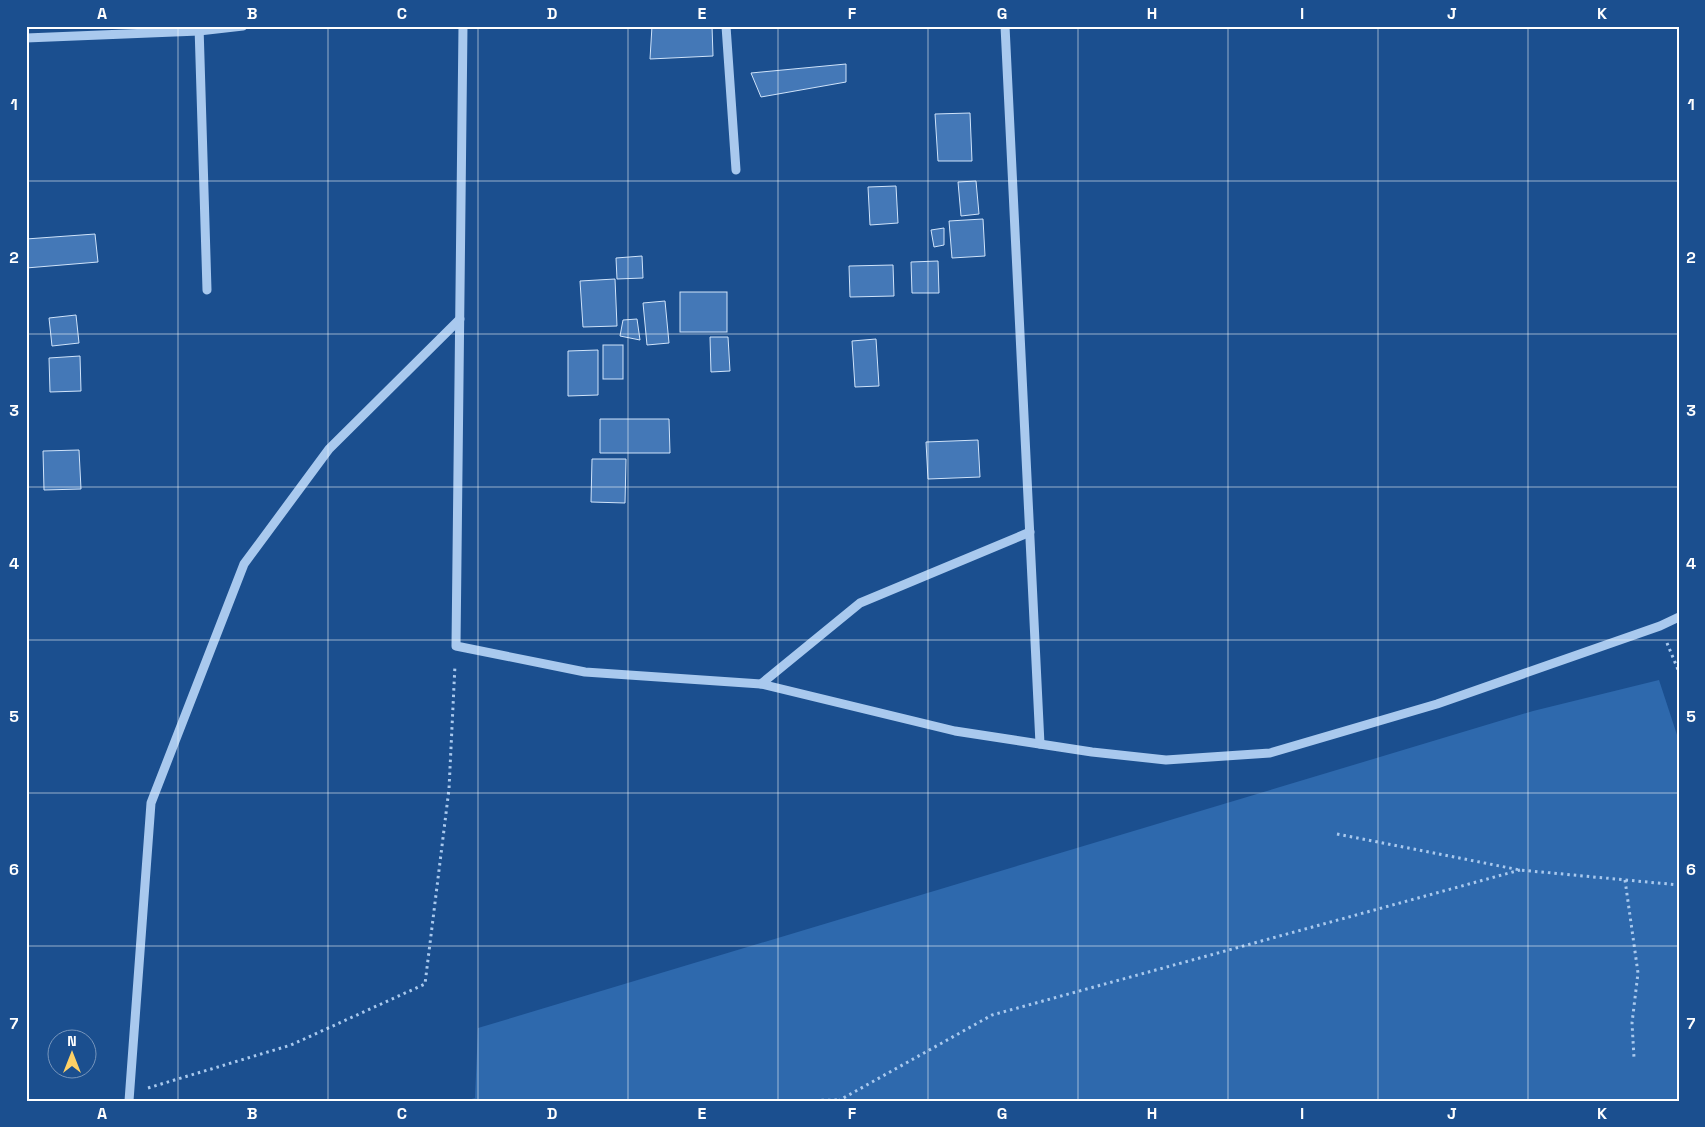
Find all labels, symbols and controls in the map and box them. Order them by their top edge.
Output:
text: A [97,3,107,24]
text: B [247,3,257,24]
text: C [397,3,407,24]
text: D [547,3,557,24]
text: E [698,3,707,24]
text: F [848,3,857,24]
text: G [997,3,1007,24]
text: H [1147,3,1157,24]
text: I [1300,3,1304,24]
text: J [1447,3,1457,24]
text: K [1597,3,1607,24]
text: 1 [10,94,18,115]
text: 1 [1687,94,1695,115]
text: 2 [9,247,19,268]
text: 2 [1686,247,1696,268]
text: 3 [9,400,19,421]
text: 3 [1686,400,1696,421]
text: 4 [9,553,19,574]
text: 4 [1686,553,1696,574]
text: 5 [9,706,19,727]
text: 5 [1686,706,1696,727]
text: 6 [9,859,19,880]
text: 6 [1686,859,1696,880]
text: 7 [10,1013,19,1034]
text: 7 [1687,1013,1696,1034]
north arrow [48,1030,98,1080]
text: N [67,1032,77,1050]
text: A [97,1103,107,1124]
text: B [247,1103,257,1124]
text: C [397,1103,407,1124]
text: D [547,1103,557,1124]
text: E [698,1103,707,1124]
text: F [848,1103,857,1124]
text: G [997,1103,1007,1124]
text: H [1147,1103,1157,1124]
text: I [1300,1103,1304,1124]
text: J [1447,1103,1457,1124]
text: K [1597,1103,1607,1124]

